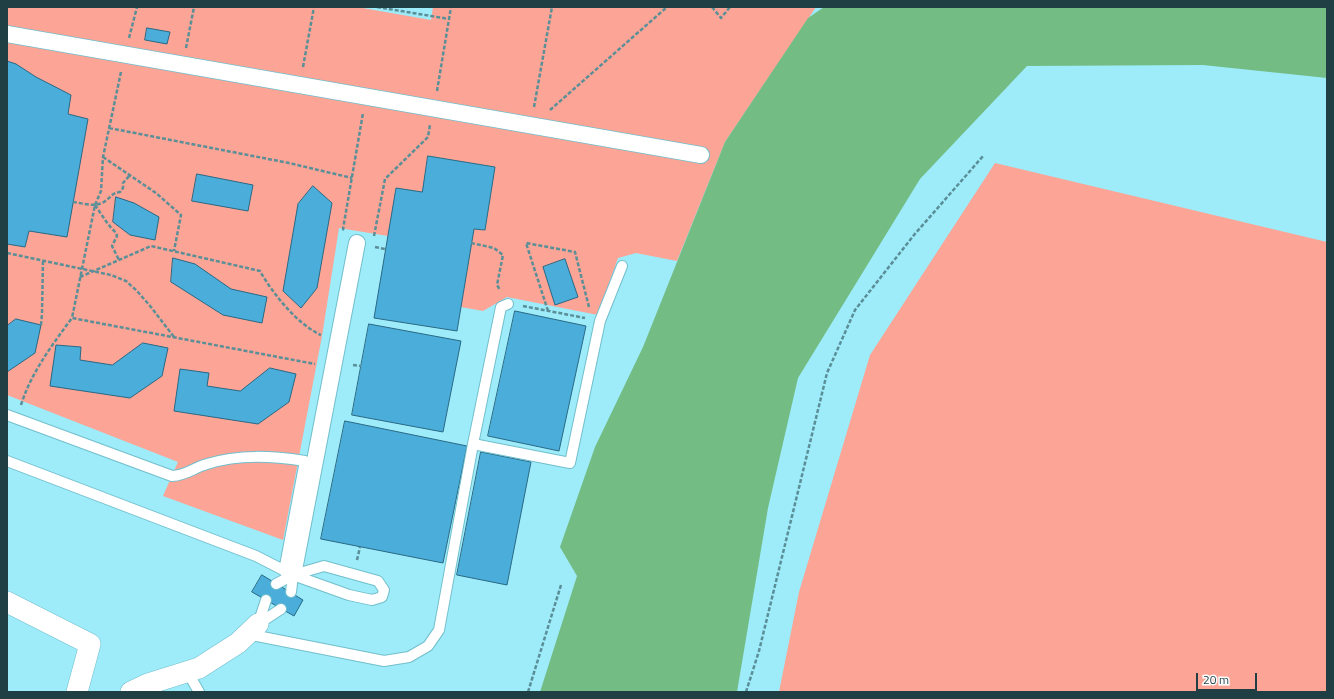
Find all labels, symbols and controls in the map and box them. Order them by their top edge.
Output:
scale bar [1198,665,1259,691]
text: 20 m [1203,670,1229,689]

